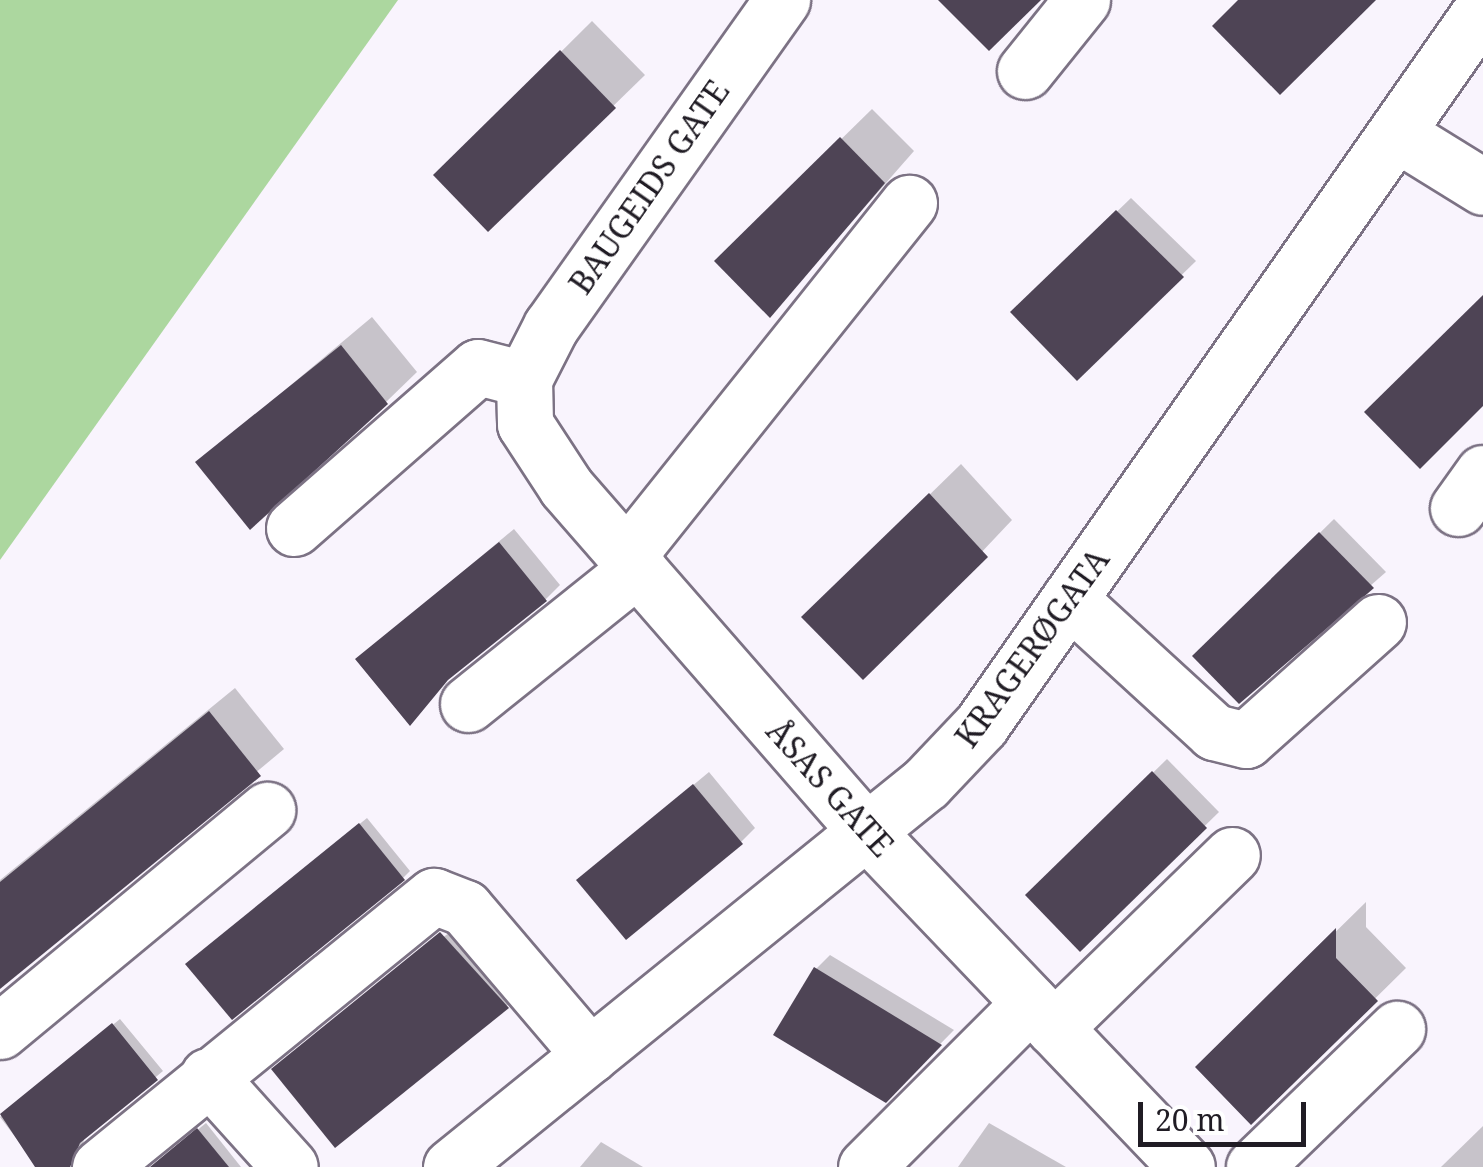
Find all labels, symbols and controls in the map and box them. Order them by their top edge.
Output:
street label: BAUGEIDS GATE [561,73,737,301]
street label: KRAGERØGATA [947,541,1117,755]
street label: ÅSAS GATE [759,712,901,864]
scale bar [1143,1082,1310,1144]
text: 20 m [1155,1099,1225,1140]

